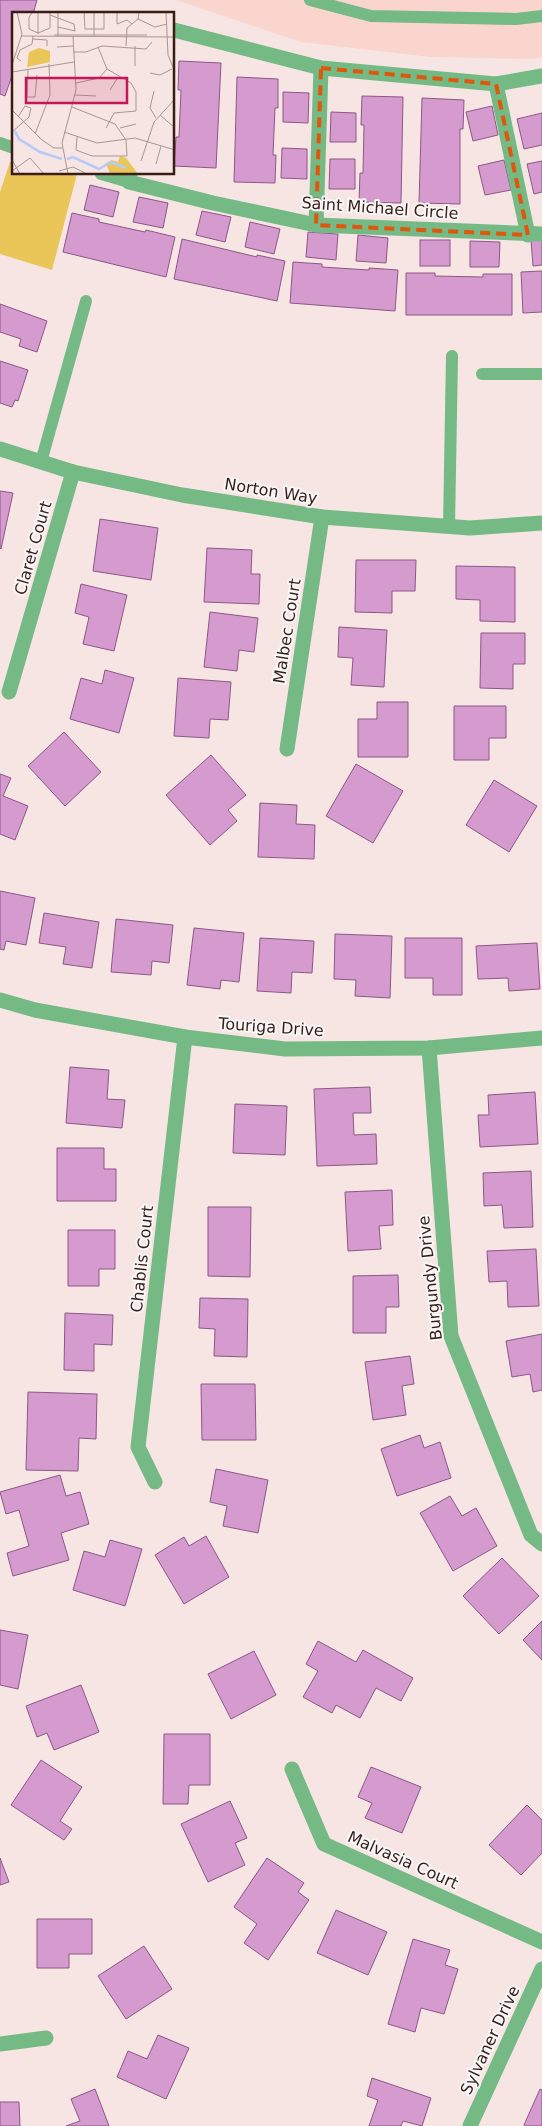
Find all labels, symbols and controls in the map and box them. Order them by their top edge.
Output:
inset map [12,12,175,175]
street label: Saint Michael Circle [301,193,459,223]
street label: Norton Way [223,474,319,508]
street label: Claret Court [11,499,55,597]
street label: Malbec Court [269,577,305,685]
street label: Touriga Drive [217,1014,324,1040]
street label: Chablis Court [127,1205,157,1313]
street label: Burgundy Drive [414,1215,446,1341]
street label: Malvasia Court [345,1827,461,1893]
street label: Sylvaner Drive [457,1983,523,2097]

